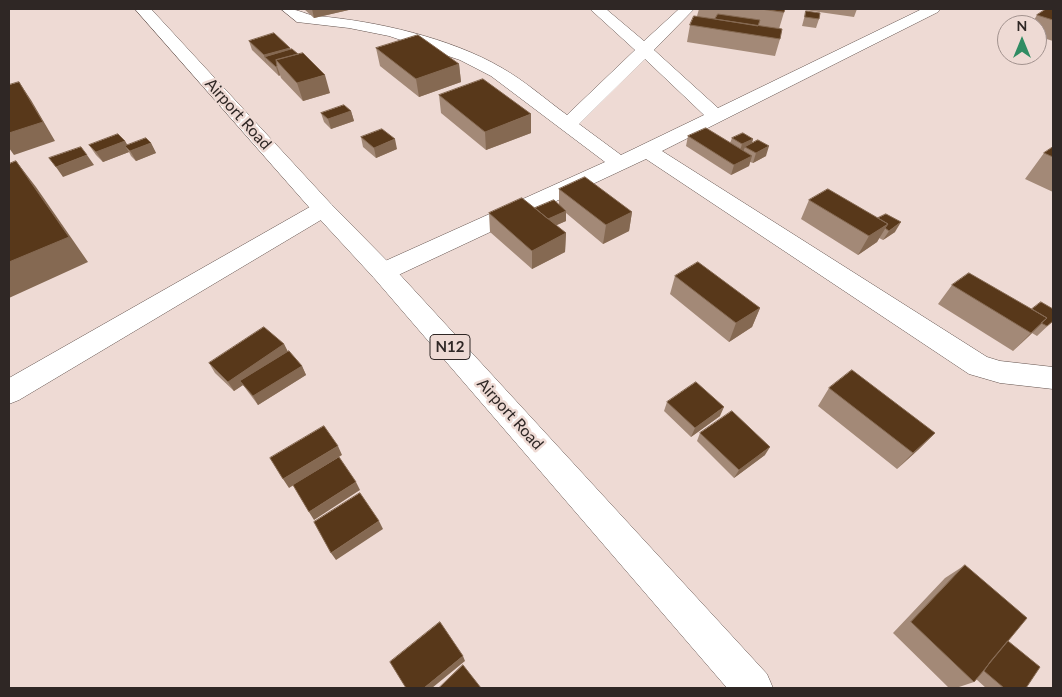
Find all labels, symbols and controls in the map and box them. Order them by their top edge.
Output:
north arrow [997,15,1047,65]
text: N [1017,17,1027,34]
street label: Airport Road [201,74,275,154]
road number: N12 [430,334,470,360]
street label: Airport Road [473,374,547,454]

